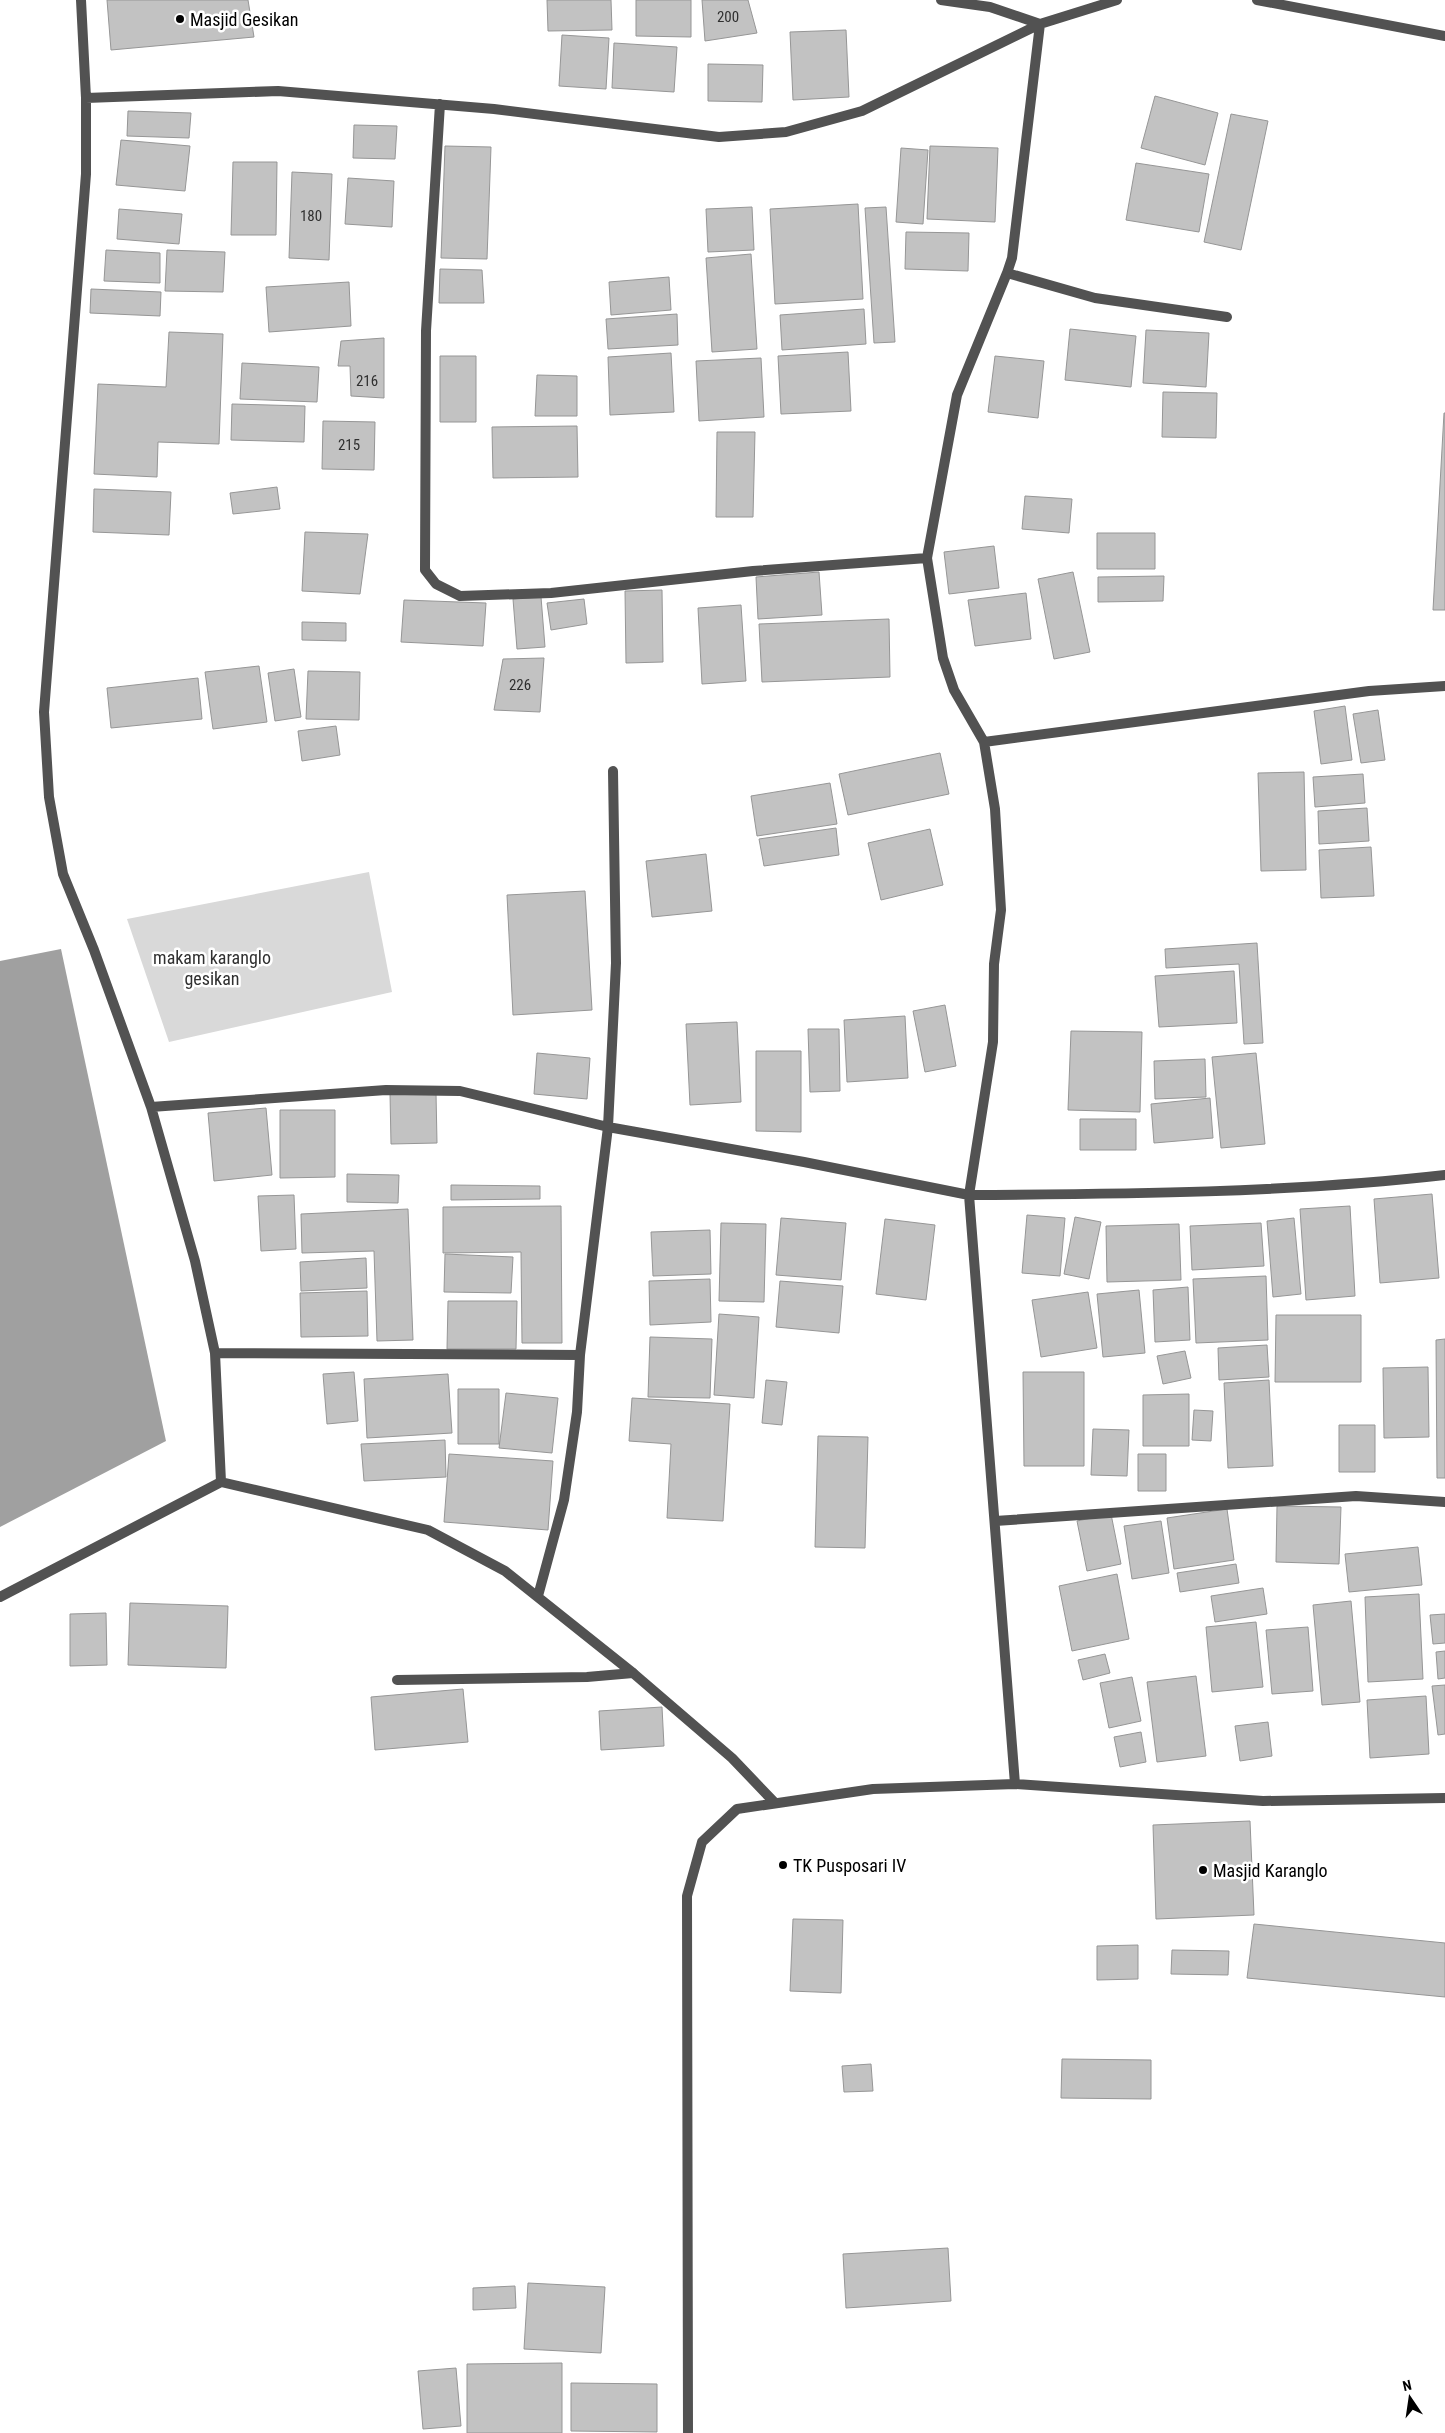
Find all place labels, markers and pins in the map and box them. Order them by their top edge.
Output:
place label: Masjid Gesikan [190,9,299,30]
marker: Masjid Gesikan [174,13,186,25]
place label: TK Pusposari IV [793,1855,906,1876]
marker: TK Pusposari IV [777,1859,789,1871]
place label: Masjid Karanglo [1213,1860,1328,1881]
marker: Masjid Karanglo [1197,1864,1209,1876]

